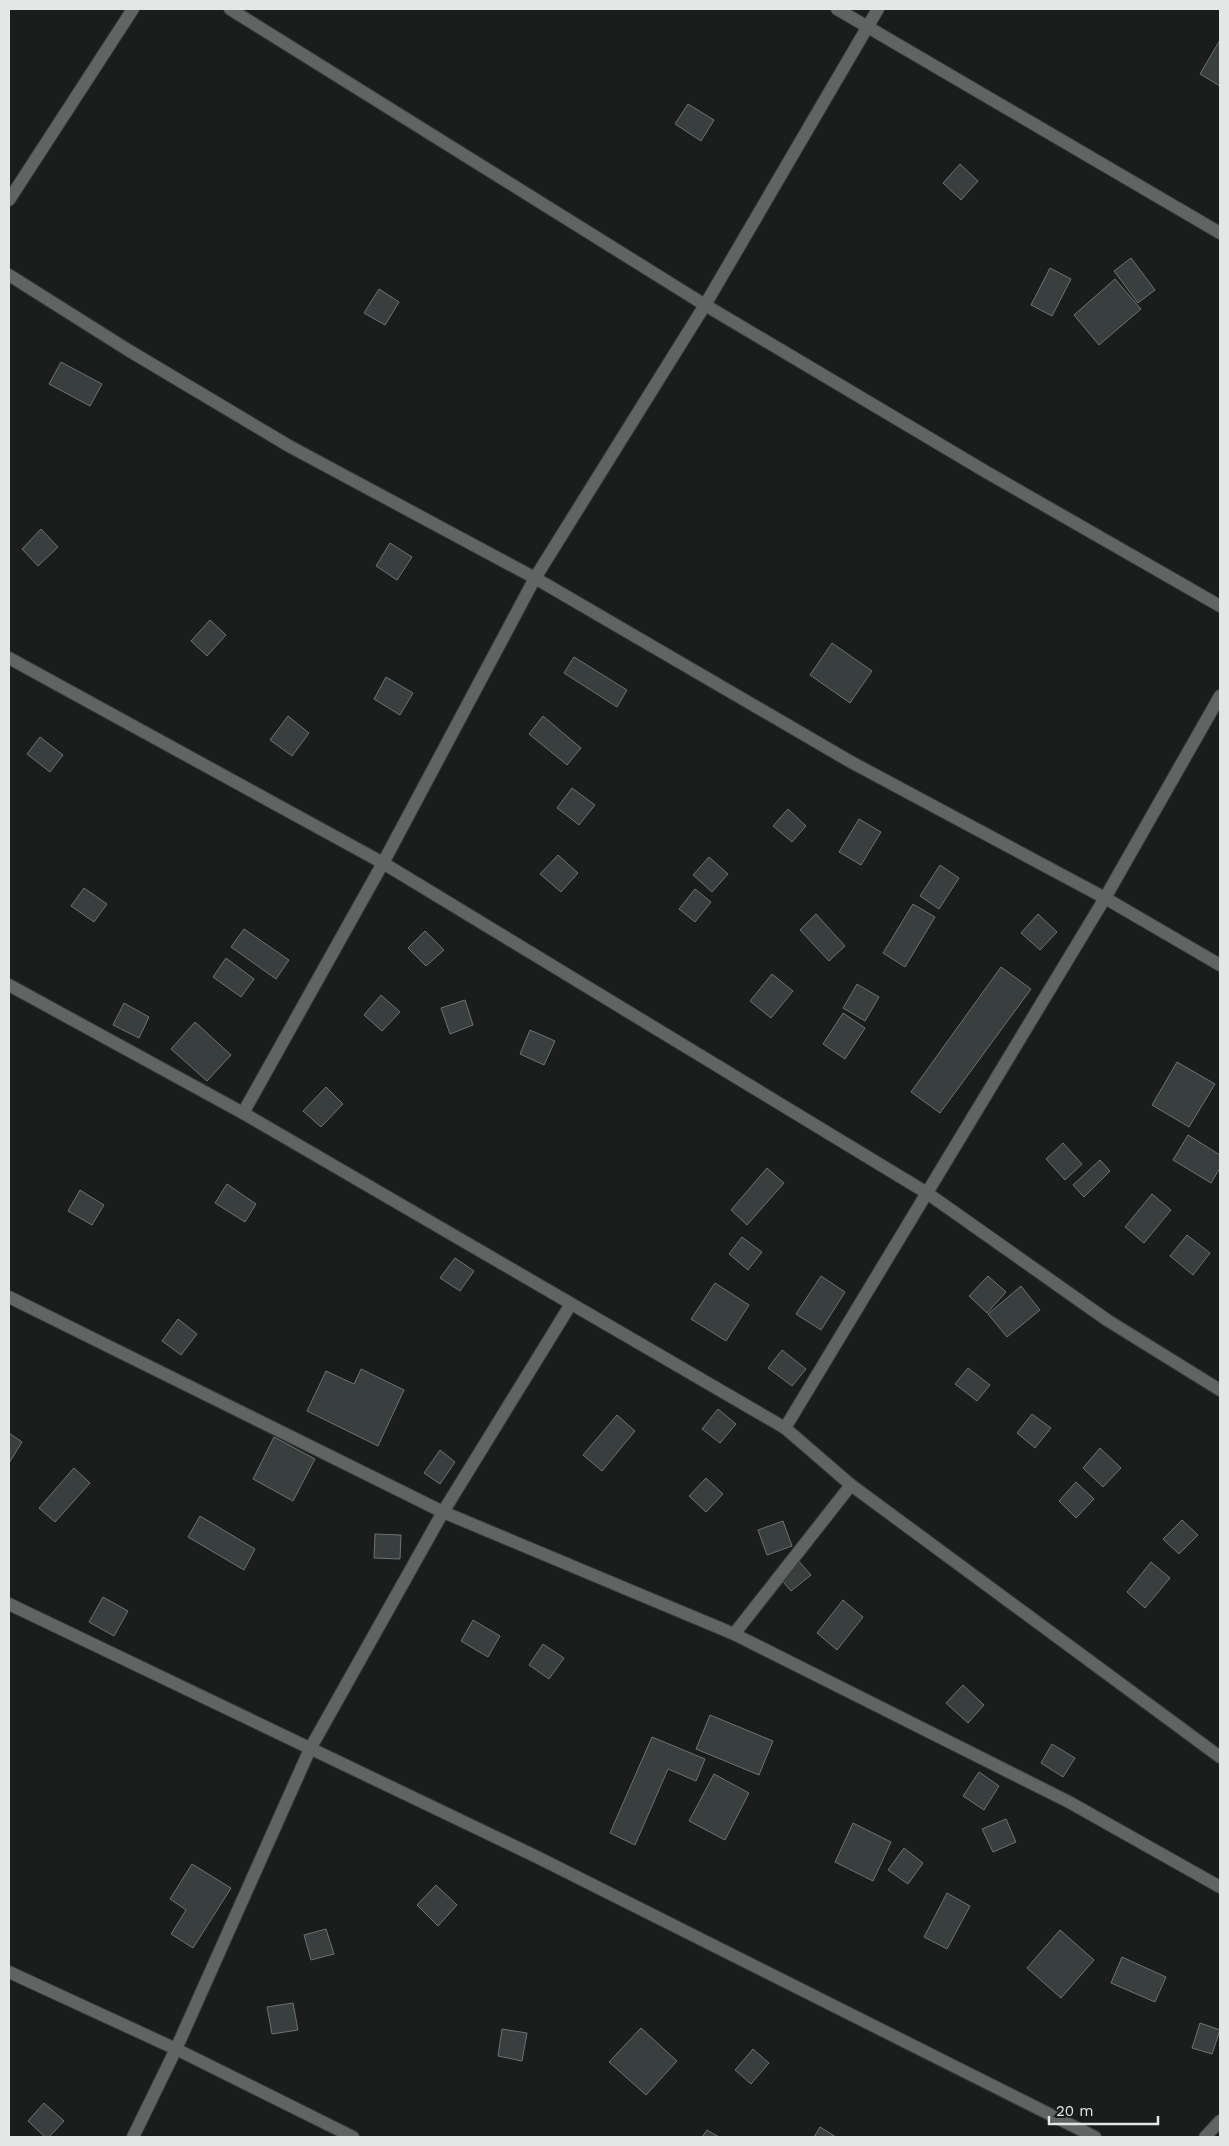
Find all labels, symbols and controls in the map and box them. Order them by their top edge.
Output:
scale bar [1049,2094,1158,2126]
text: 20 m [1056,2102,1094,2120]

